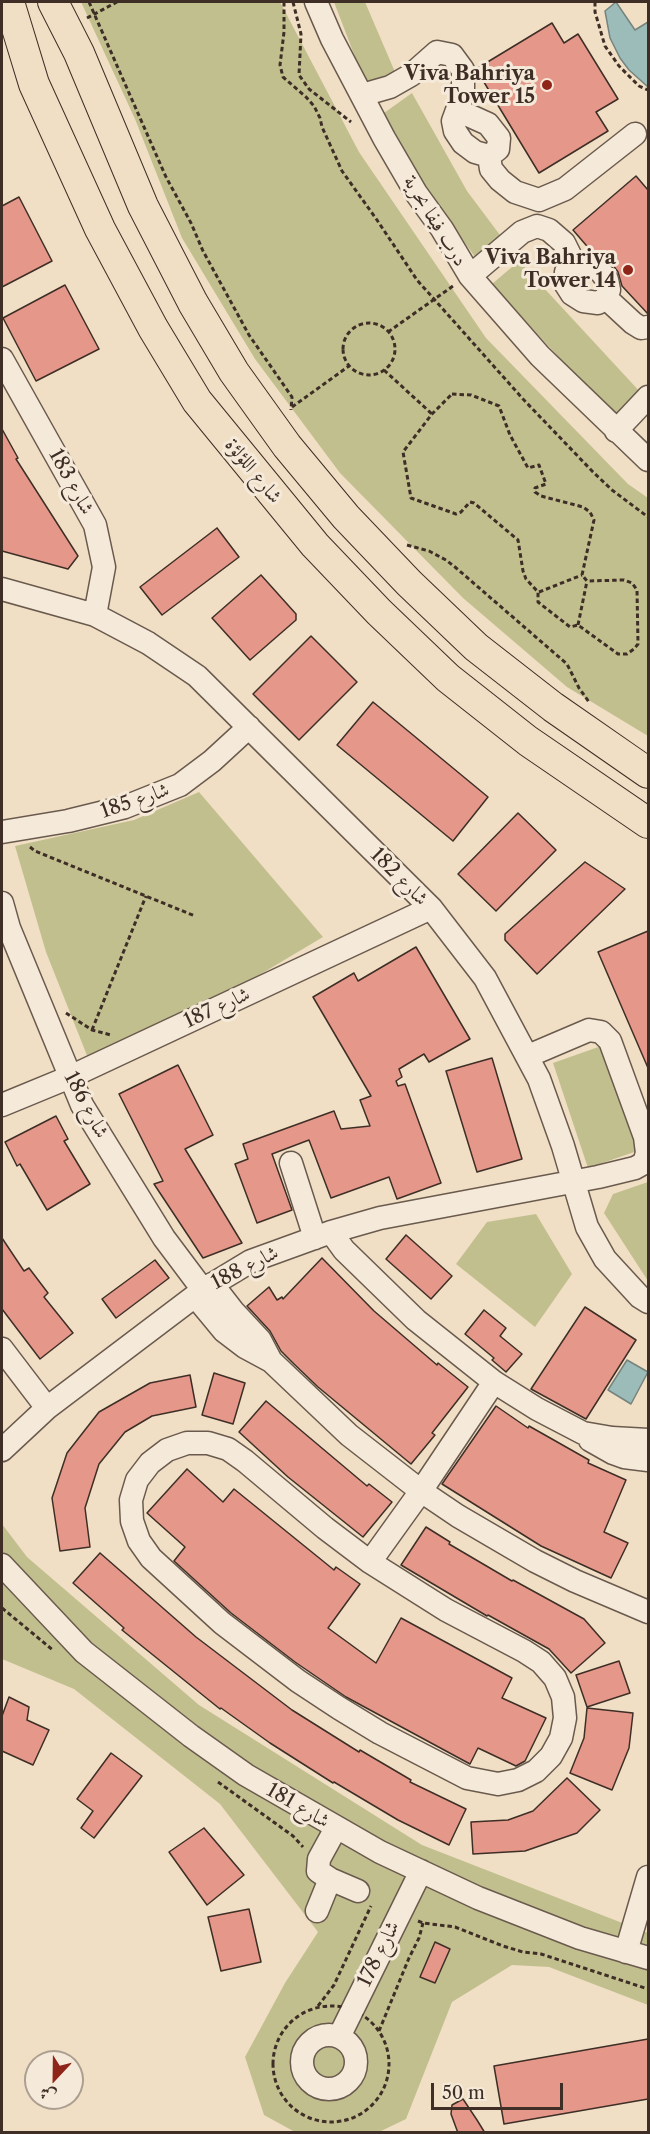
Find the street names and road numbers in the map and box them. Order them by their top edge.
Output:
street label: درب فيفا بحرية [398,171,472,271]
street label: شارع اللؤلؤة [219,433,287,509]
street label: شارع 183 [43,445,99,519]
street label: شارع 185 [97,778,173,824]
street label: شارع 182 [365,843,433,911]
street label: شارع 187 [180,982,254,1034]
street label: شارع 186 [58,1068,114,1142]
street label: شارع 188 [207,1241,283,1295]
street label: شارع 181 [262,1778,334,1834]
street label: شارع 178 [353,1917,405,1991]

